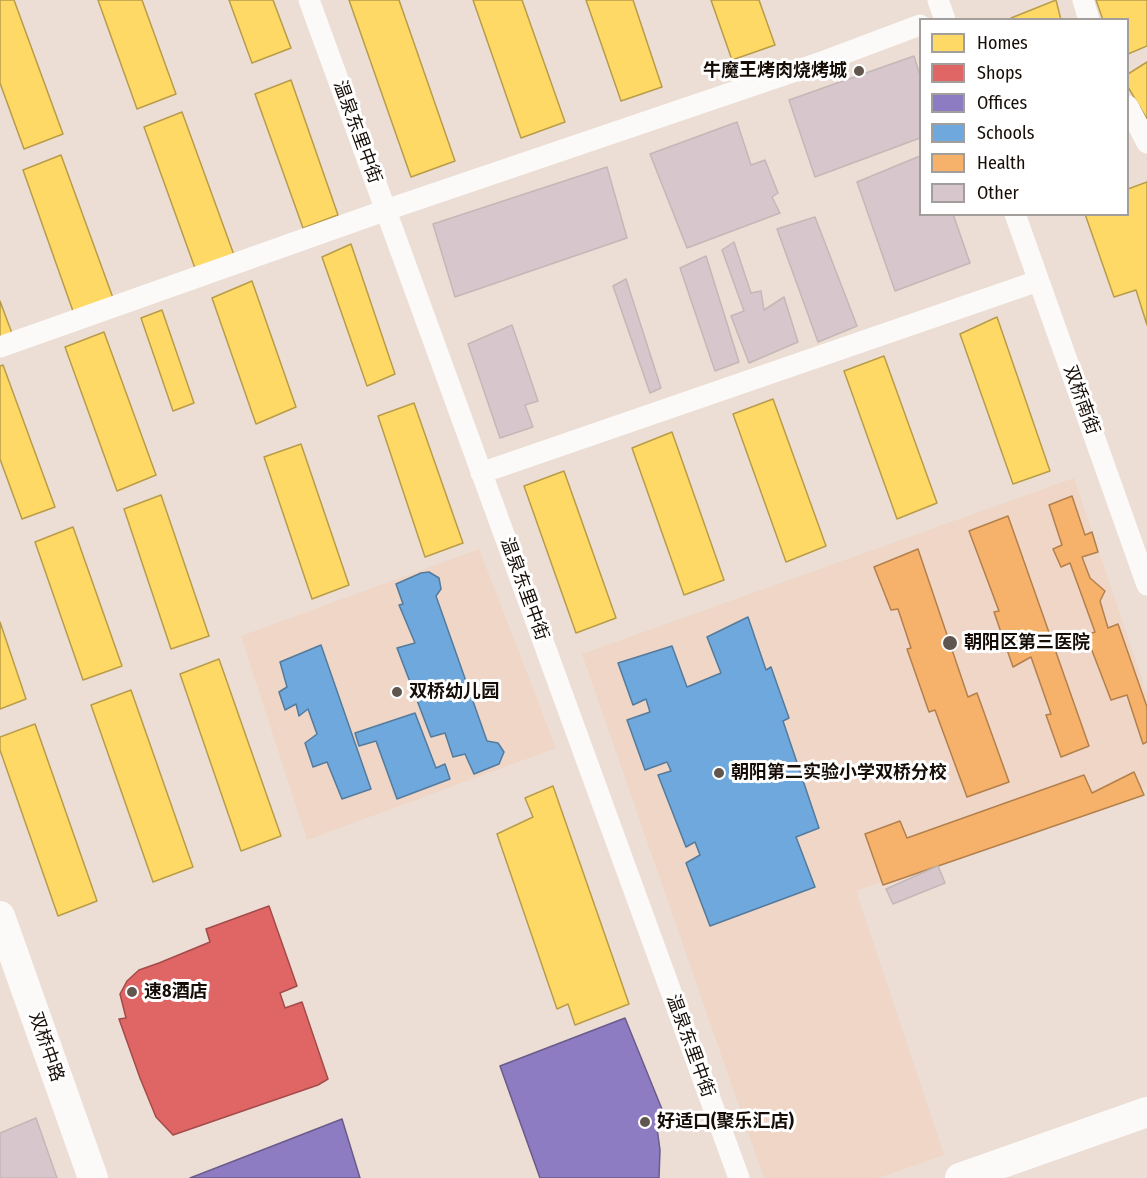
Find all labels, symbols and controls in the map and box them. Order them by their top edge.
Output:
legend [919,18,1129,216]
text: Homes [977,32,1028,54]
place label: 牛魔王烤肉烧烤城 [703,60,847,82]
text: Shops [977,62,1022,84]
marker: 牛魔王烤肉烧烤城 [852,64,866,78]
street label: 温泉东里中街 [328,78,386,186]
text: Offices [977,92,1027,114]
text: Schools [977,122,1035,144]
text: Health [977,152,1025,174]
text: Other [977,182,1019,204]
street label: 双桥南街 [1059,362,1103,438]
street label: 温泉东里中街 [495,535,553,643]
place label: 朝阳区第三医院 [964,632,1090,654]
marker: 朝阳区第三医院 [941,634,959,652]
place label: 双桥幼儿园 [409,681,499,703]
marker: 双桥幼儿园 [390,685,404,699]
place label: 朝阳第二实验小学双桥分校 [731,762,947,784]
marker: 朝阳第二实验小学双桥分校 [712,766,726,780]
place label: 速8酒店 [144,981,208,1003]
marker: 速8酒店 [125,985,139,999]
street label: 温泉东里中街 [661,992,719,1100]
street label: 双桥中路 [24,1009,68,1085]
place label: 好适口(聚乐汇店) [657,1111,794,1133]
marker: 好适口(聚乐汇店) [638,1115,652,1129]

